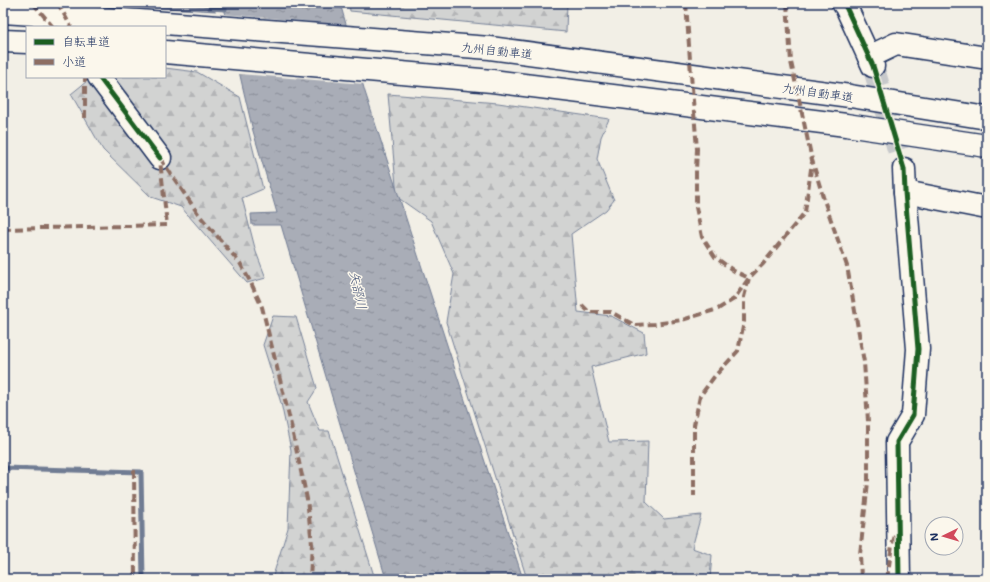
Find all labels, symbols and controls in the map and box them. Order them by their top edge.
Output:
legend [26,26,166,78]
text: 自転車道 [62,33,110,49]
street label: 九州自動車道 [460,38,534,62]
text: 小道 [62,53,86,69]
street label: 九州自動車道 [781,79,855,105]
water label: 矢部川 [347,269,371,311]
north arrow [924,516,964,556]
text: N [926,532,941,542]

